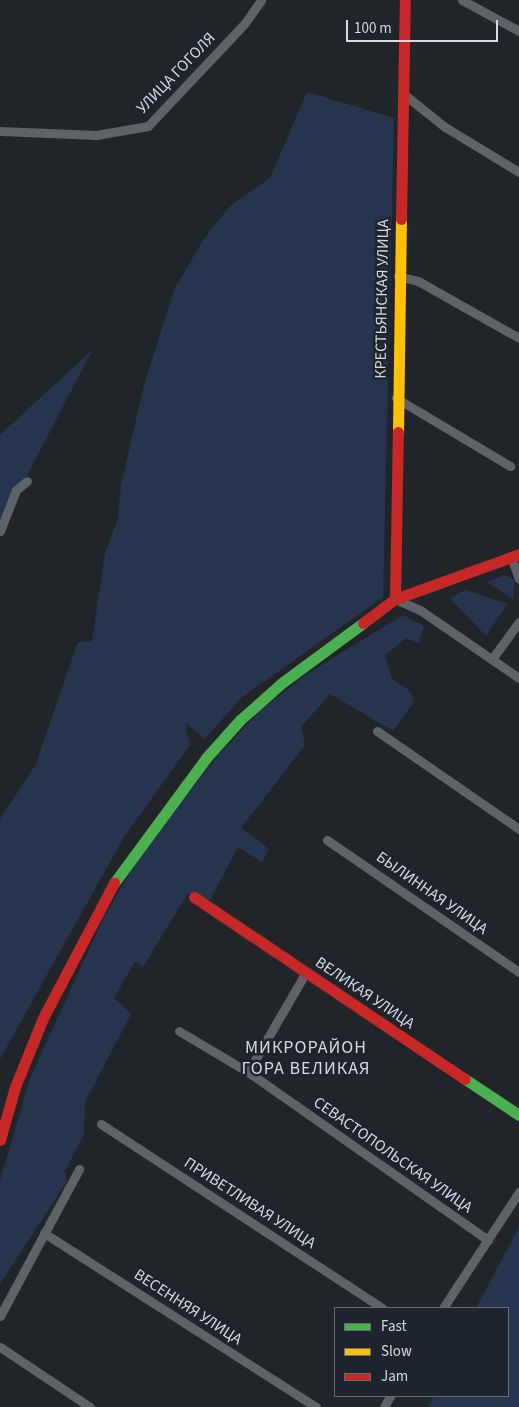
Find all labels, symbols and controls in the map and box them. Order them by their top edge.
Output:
scale bar [349,10,502,42]
text: 100 m [354,18,392,39]
street label: УЛИЦА ГОГОЛЯ [133,29,219,117]
street label: КРЕСТЬЯНСКАЯ УЛИЦА [371,219,393,379]
street label: БЫЛИННАЯ УЛИЦА [373,847,491,939]
street label: ВЕЛИКАЯ УЛИЦА [312,953,418,1033]
district label: МИКРОРАЙОН ГОРА ВЕЛИКАЯ [240,1038,372,1080]
street label: СЕВАСТОПОЛЬСКАЯ УЛИЦА [310,1093,476,1217]
street label: ПРИВЕТЛИВАЯ УЛИЦА [181,1153,319,1253]
street label: ВЕСЕННЯЯ УЛИЦА [130,1265,246,1349]
legend [334,1307,509,1397]
text: Fast [381,1316,407,1337]
text: Slow [381,1341,412,1362]
text: Jam [381,1366,408,1387]

